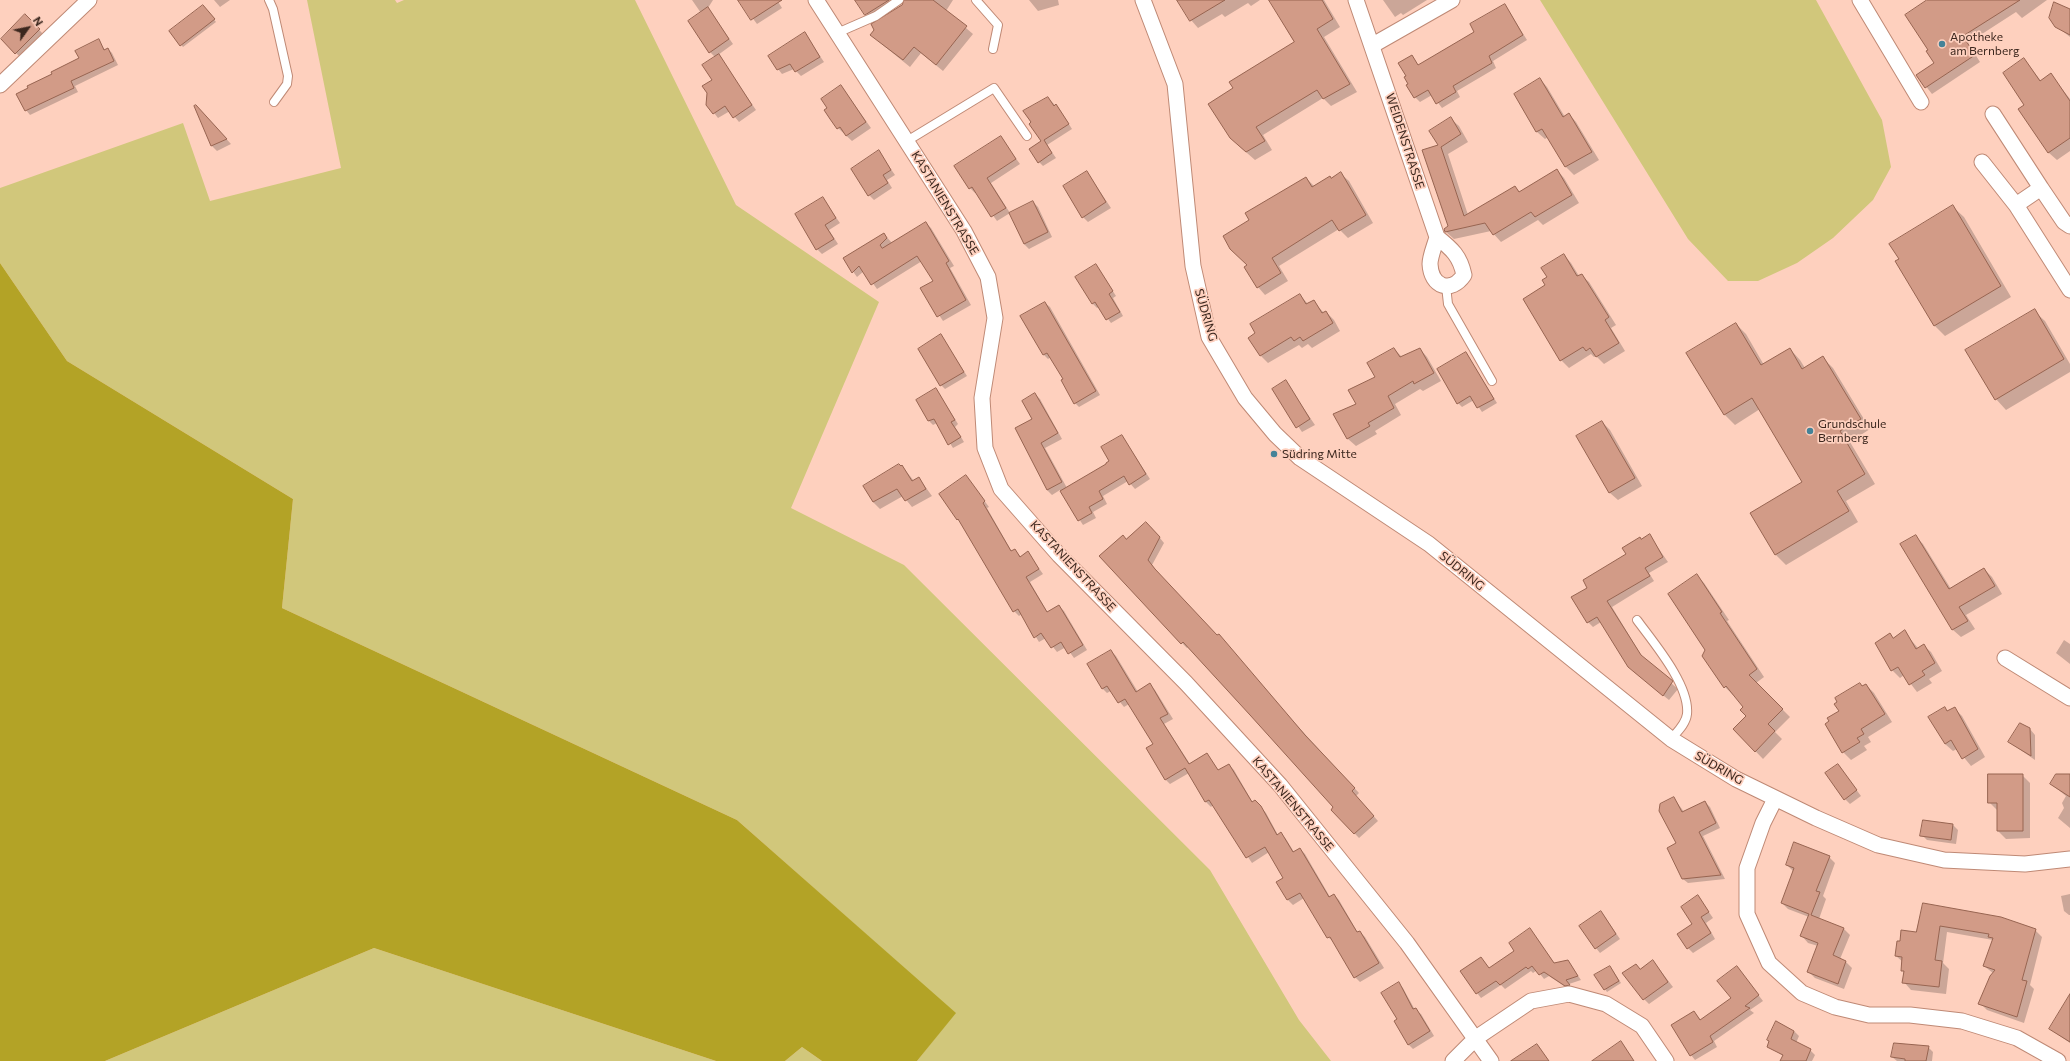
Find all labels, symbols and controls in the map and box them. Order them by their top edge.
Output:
north arrow [8,8,48,48]
text: N [31,14,46,28]
place label: Apotheke am Bernberg [1950,30,2020,58]
marker: Apotheke am Bernberg [1937,39,1947,49]
street label: WEIDENSTRASSE [1383,91,1427,191]
street label: KASTANIENSTRASSE [908,148,982,258]
street label: SÜDRING [1192,287,1220,343]
place label: Grundschule Bernberg [1818,417,1886,445]
marker: Grundschule Bernberg [1805,426,1815,436]
place label: Südring Mitte [1282,447,1357,461]
marker: Südring Mitte [1269,449,1279,459]
street label: KASTANIENSTRASSE [1027,518,1119,614]
street label: SÜDRING [1437,548,1487,594]
street label: SÜDRING [1692,748,1746,788]
street label: KASTANIENSTRASSE [1249,754,1337,854]

